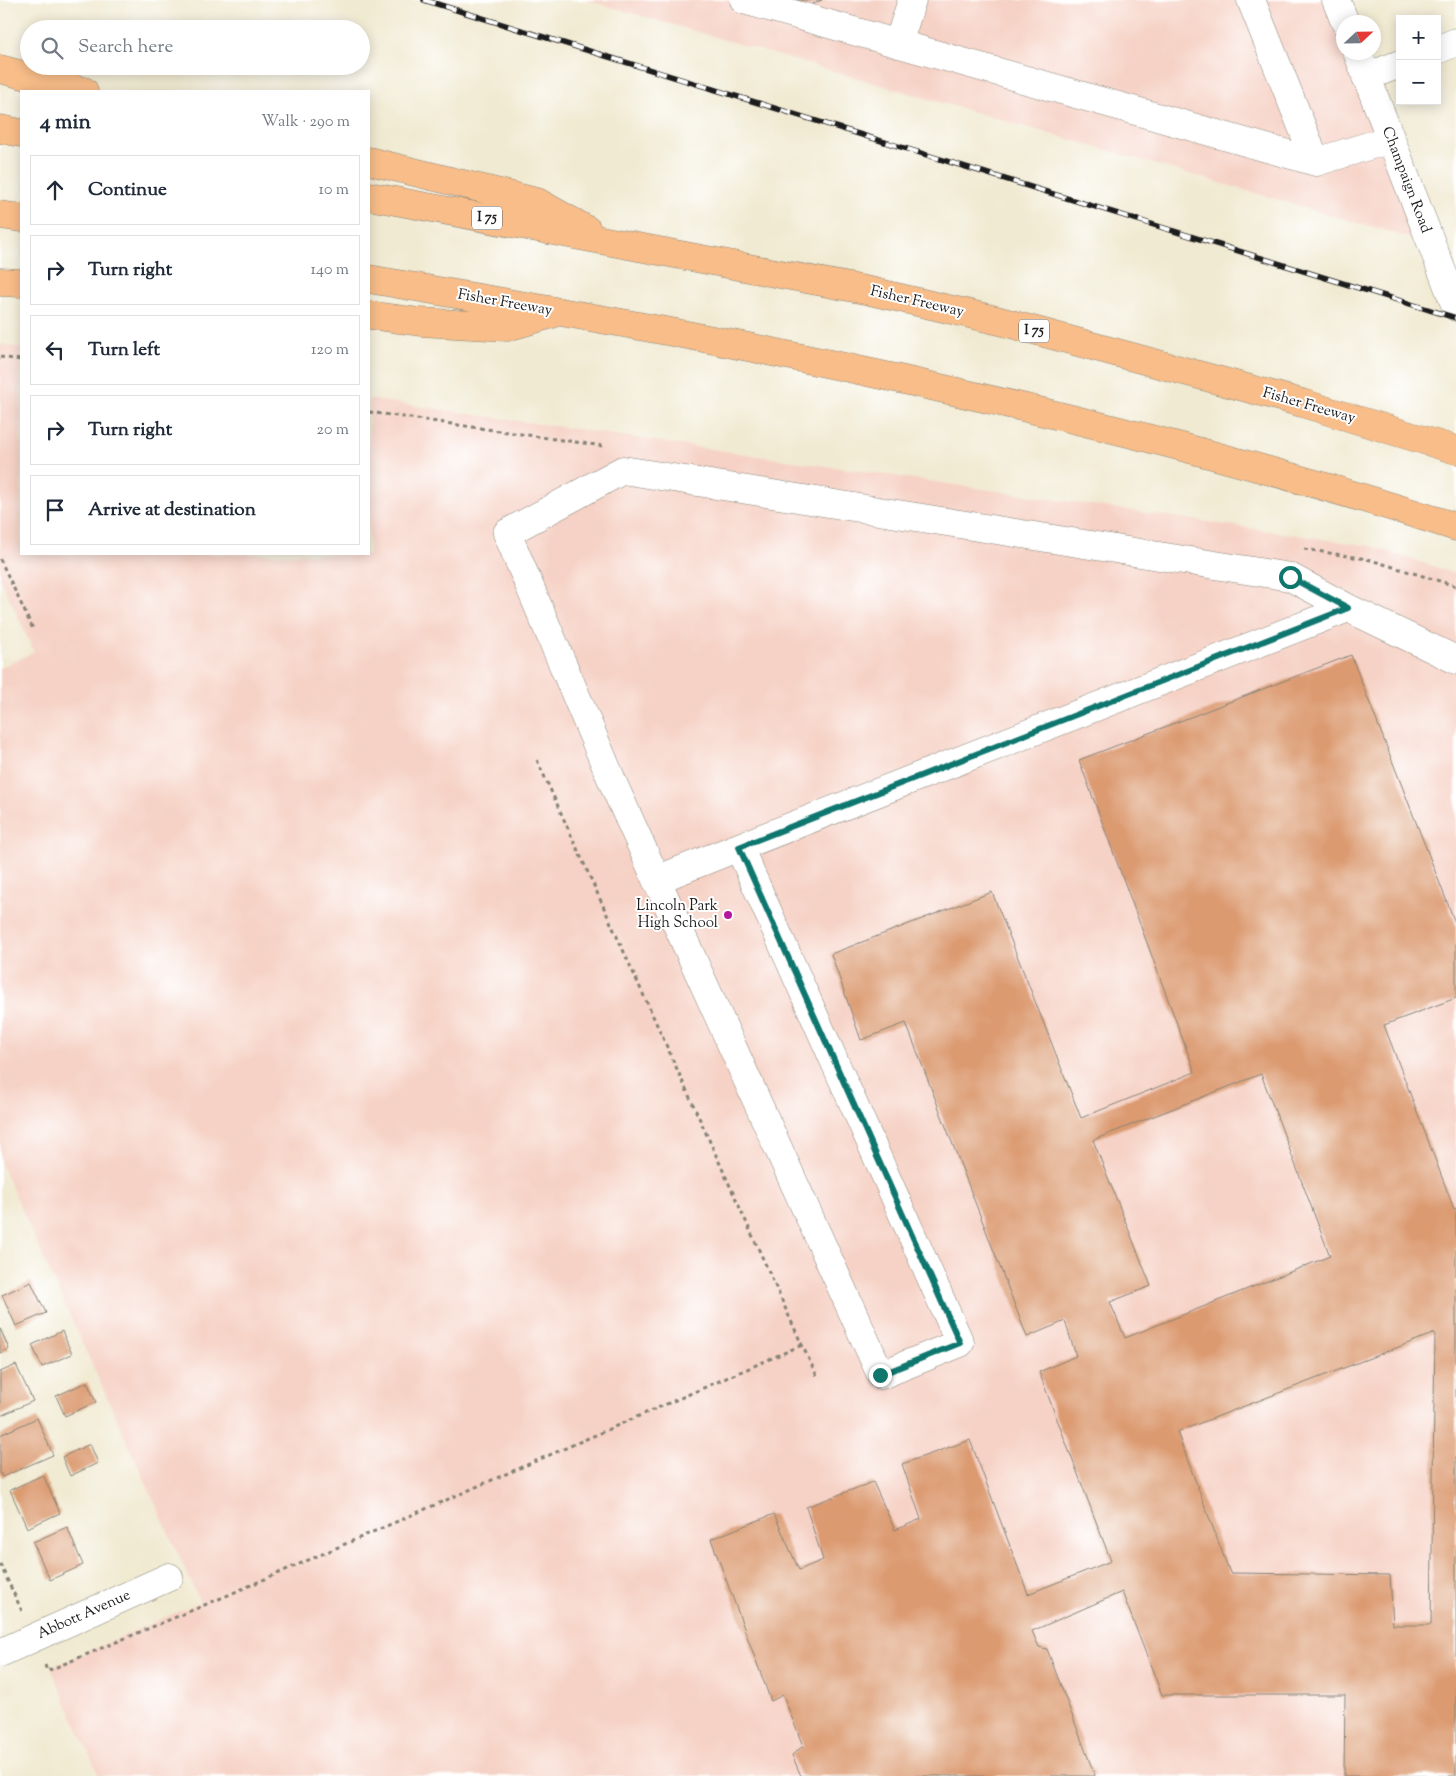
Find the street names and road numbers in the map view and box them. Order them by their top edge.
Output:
street label: Champaign Road [1376,124,1436,237]
road number: I 75 [472,207,502,230]
street label: Fisher Freeway [868,281,966,323]
street label: Fisher Freeway [456,284,554,322]
road number: I 75 [1019,320,1049,342]
street label: Fisher Freeway [1260,383,1358,429]
street label: Abbott Avenue [34,1585,134,1645]

